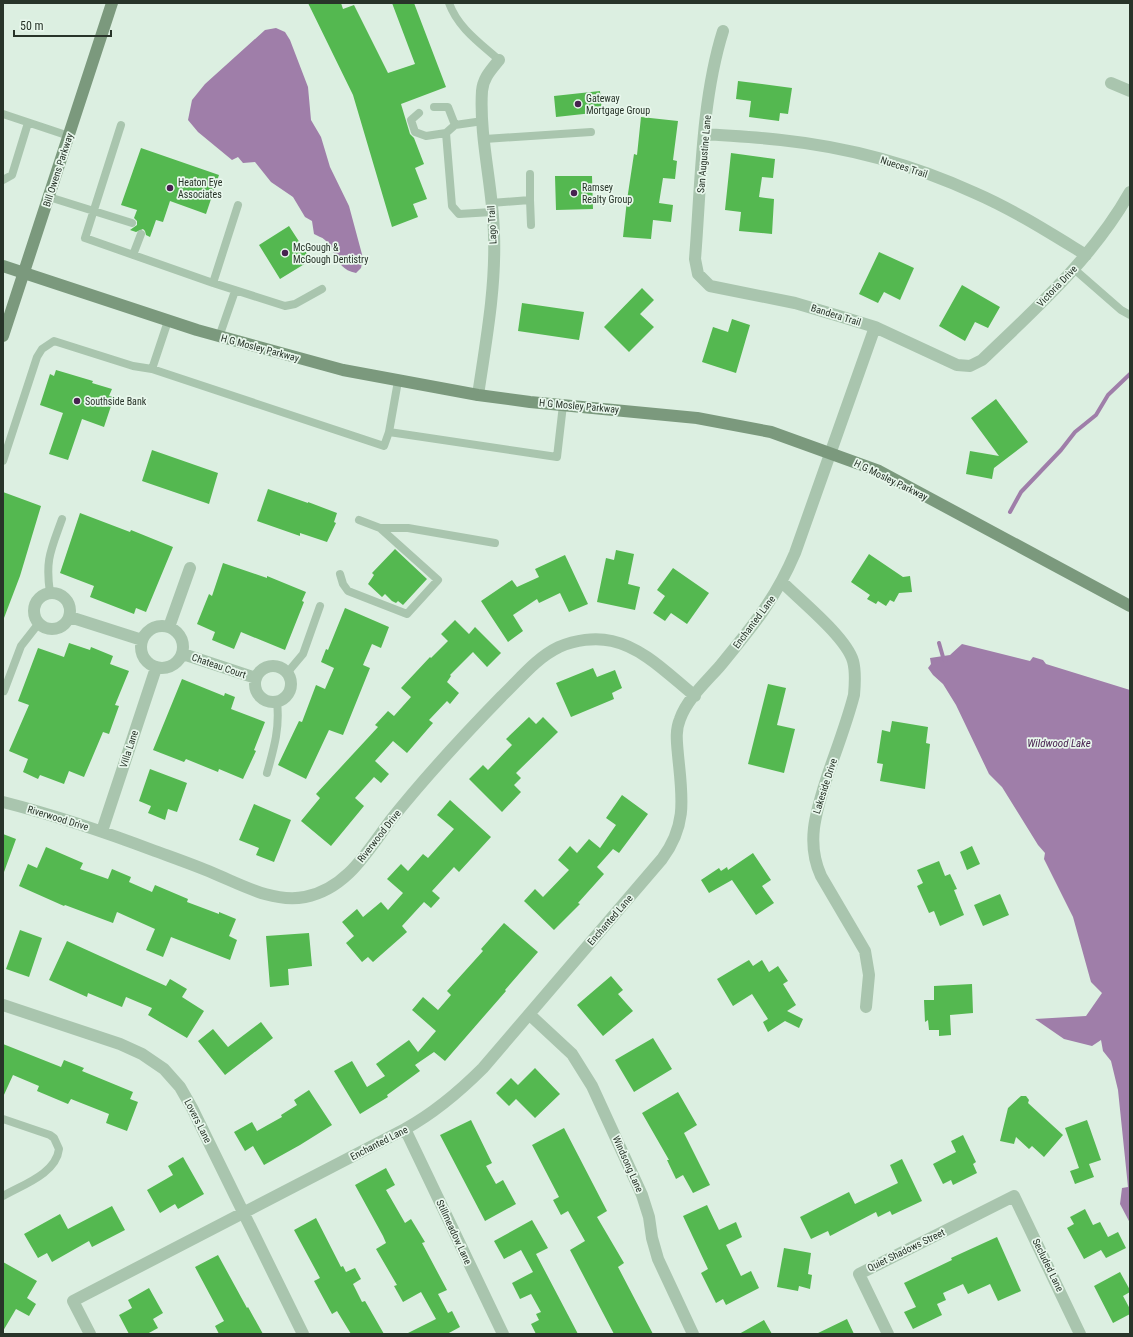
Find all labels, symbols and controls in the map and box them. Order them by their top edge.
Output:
scale bar [14,12,111,38]
text: 50 m [20,19,44,33]
place label: Gateway Mortgage Group [586,93,650,116]
marker: Gateway Mortgage Group [573,99,583,109]
street label: San Augustine Lane [695,114,713,193]
street label: Bill Owens Parkway [41,132,75,208]
street label: Nueces Trail [879,154,929,180]
place label: Heaton Eye Associates [178,177,223,200]
place label: Ramsey Realty Group [582,182,632,205]
marker: Heaton Eye Associates [165,183,175,193]
marker: Ramsey Realty Group [569,188,579,198]
street label: Lago Trail [485,205,499,245]
place label: McGough & McGough Dentistry [293,242,368,265]
marker: McGough & McGough Dentistry [280,248,290,258]
street label: Victoria Drive [1035,263,1080,309]
street label: Bandera Trail [810,302,862,328]
street label: H G Mosley Parkway [220,332,300,364]
marker: Southside Bank [72,396,82,406]
place label: Southside Bank [85,396,147,407]
street label: H G Mosley Parkway [538,397,620,415]
street label: H G Mosley Parkway [852,457,930,503]
street label: Enchanted Lane [731,593,777,650]
street label: Chateau Court [190,652,248,680]
street label: Villa Lane [118,729,140,769]
water label: Wildwood Lake [1027,737,1091,750]
street label: Lakeside Drive [811,757,839,815]
street label: Riverwood Drive [26,803,90,833]
street label: Riverwood Drive [355,807,403,864]
street label: Enchanted Lane [585,892,635,947]
street label: Lovers Lane [182,1097,214,1145]
street label: Enchanted Lane [348,1124,410,1162]
street label: Windsong Lane [611,1134,645,1194]
street label: Stillmeadow Lane [434,1198,474,1266]
street label: Quiet Shadows Street [866,1226,946,1273]
street label: Secluded Lane [1030,1237,1066,1294]

